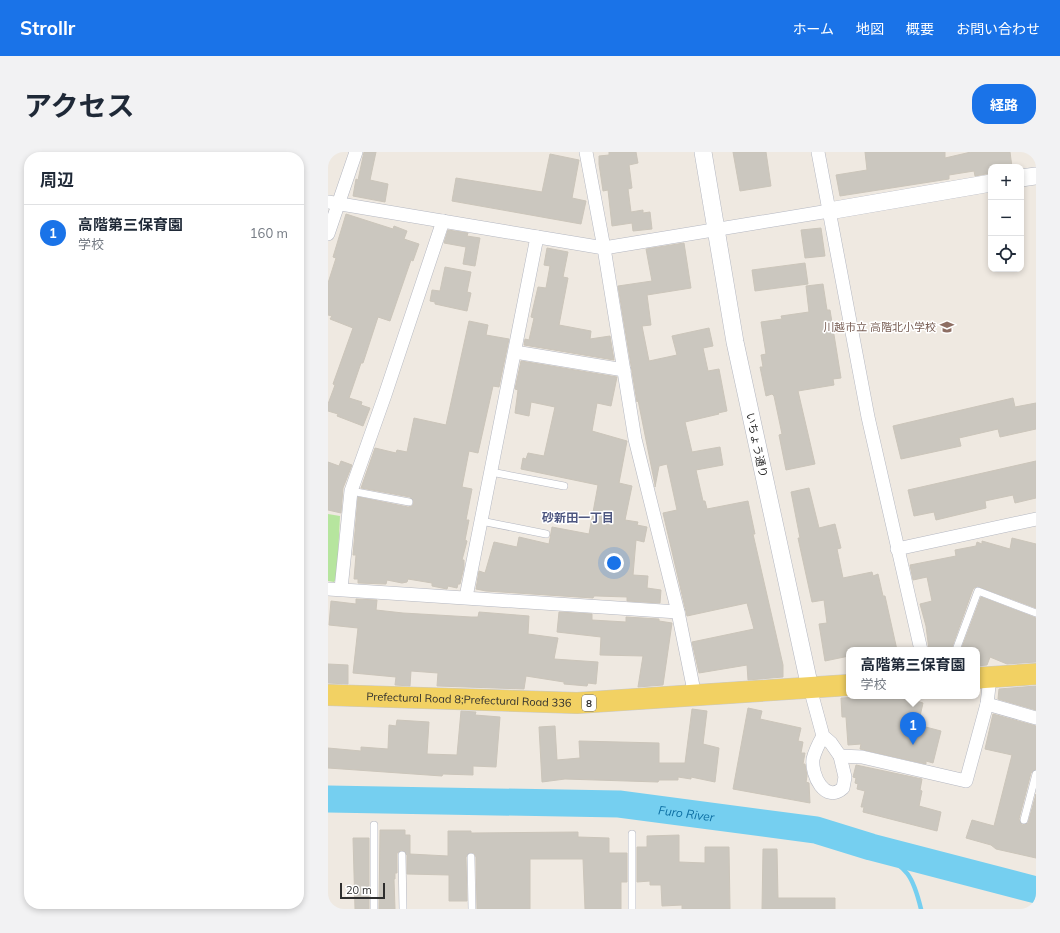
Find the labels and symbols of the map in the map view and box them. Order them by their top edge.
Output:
school or university icon: 川越市立 高階北小学校 [939,319,955,335]
place label: 川越市立 高階北小学校 [823,320,936,334]
street label: いちょう通り [743,411,771,479]
district label: 砂新田一丁目 [541,510,614,525]
your location [604,553,624,573]
street label: Prefectural Road 8;Prefectural Road 336 [366,689,572,710]
road number: 8 [582,695,596,711]
pin: 1 [900,712,926,745]
water label: Furo River [658,802,716,824]
scale bar [340,881,385,900]

